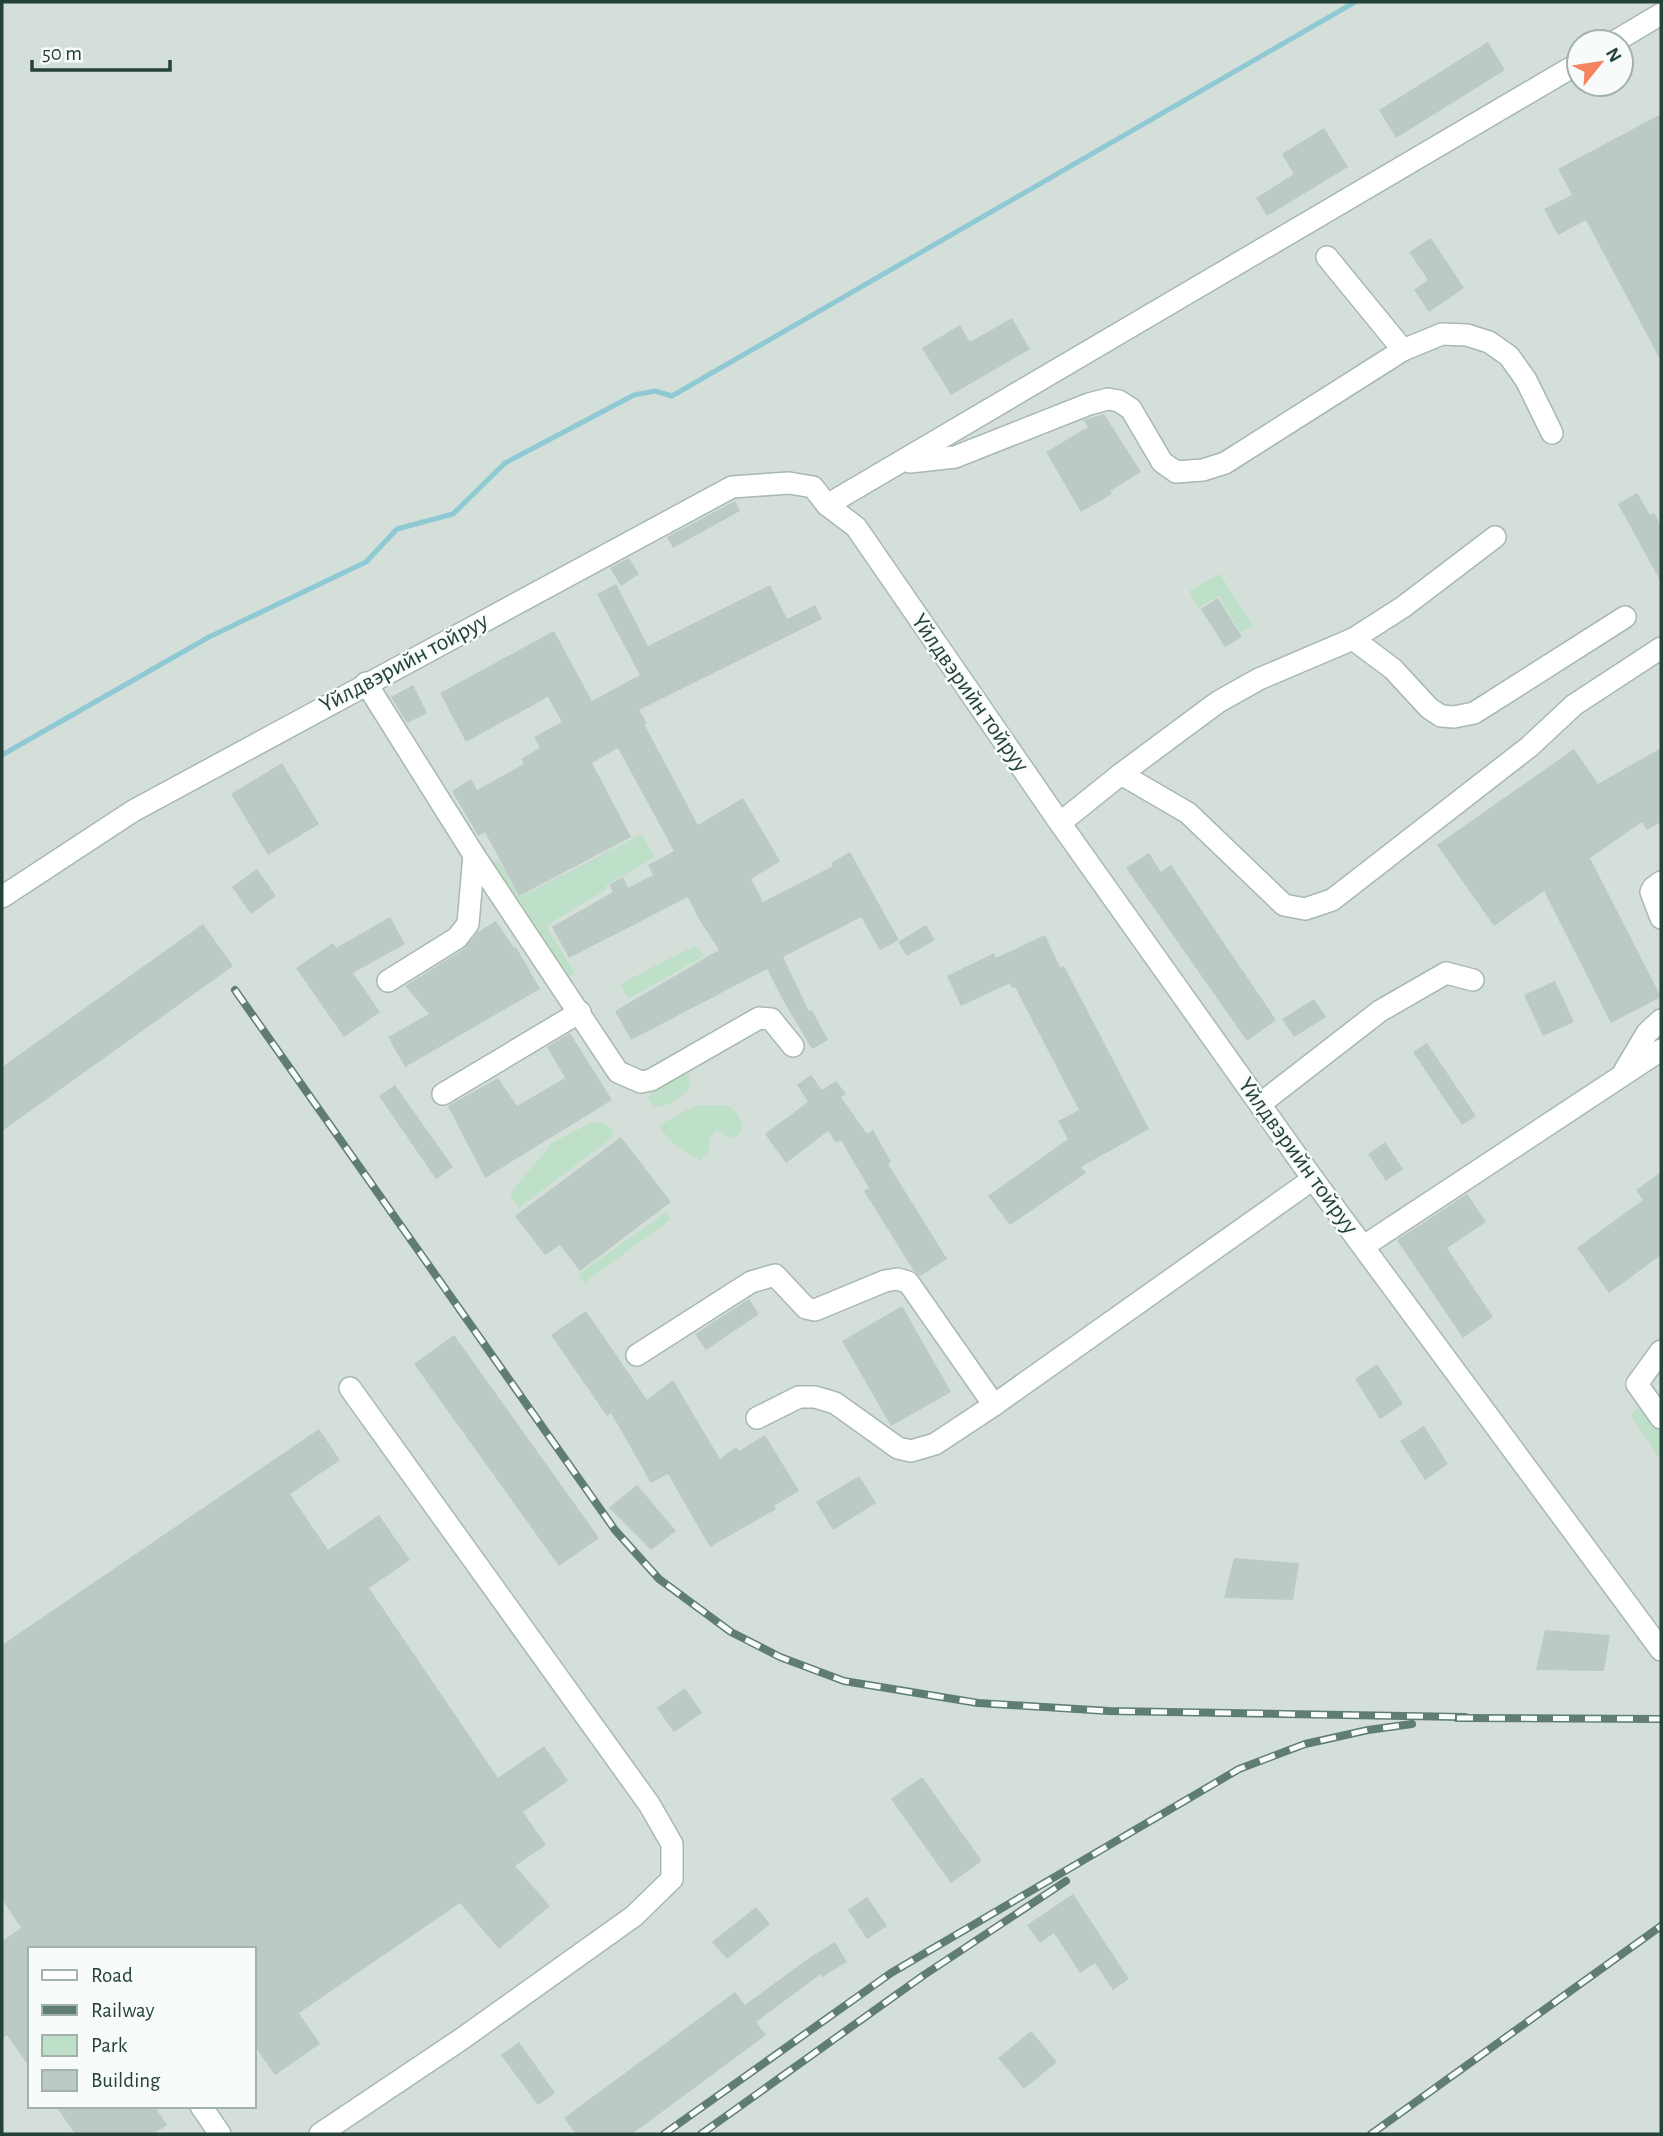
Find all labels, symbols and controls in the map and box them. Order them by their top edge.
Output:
scale bar [32,28,170,72]
north arrow [1565,28,1635,98]
text: 50 m [42,43,82,64]
text: N [1602,45,1625,66]
street label: Үйлдвэрийн тойруу [316,608,493,717]
street label: Үйлдвэрийн тойруу [907,610,1034,777]
street label: Үйлдвэрийн тойруу [1233,1073,1363,1239]
legend [28,1947,256,2108]
text: Road [91,1965,133,1986]
text: Railway [91,2000,154,2021]
text: Park [91,2035,128,2056]
text: Building [91,2070,161,2091]

